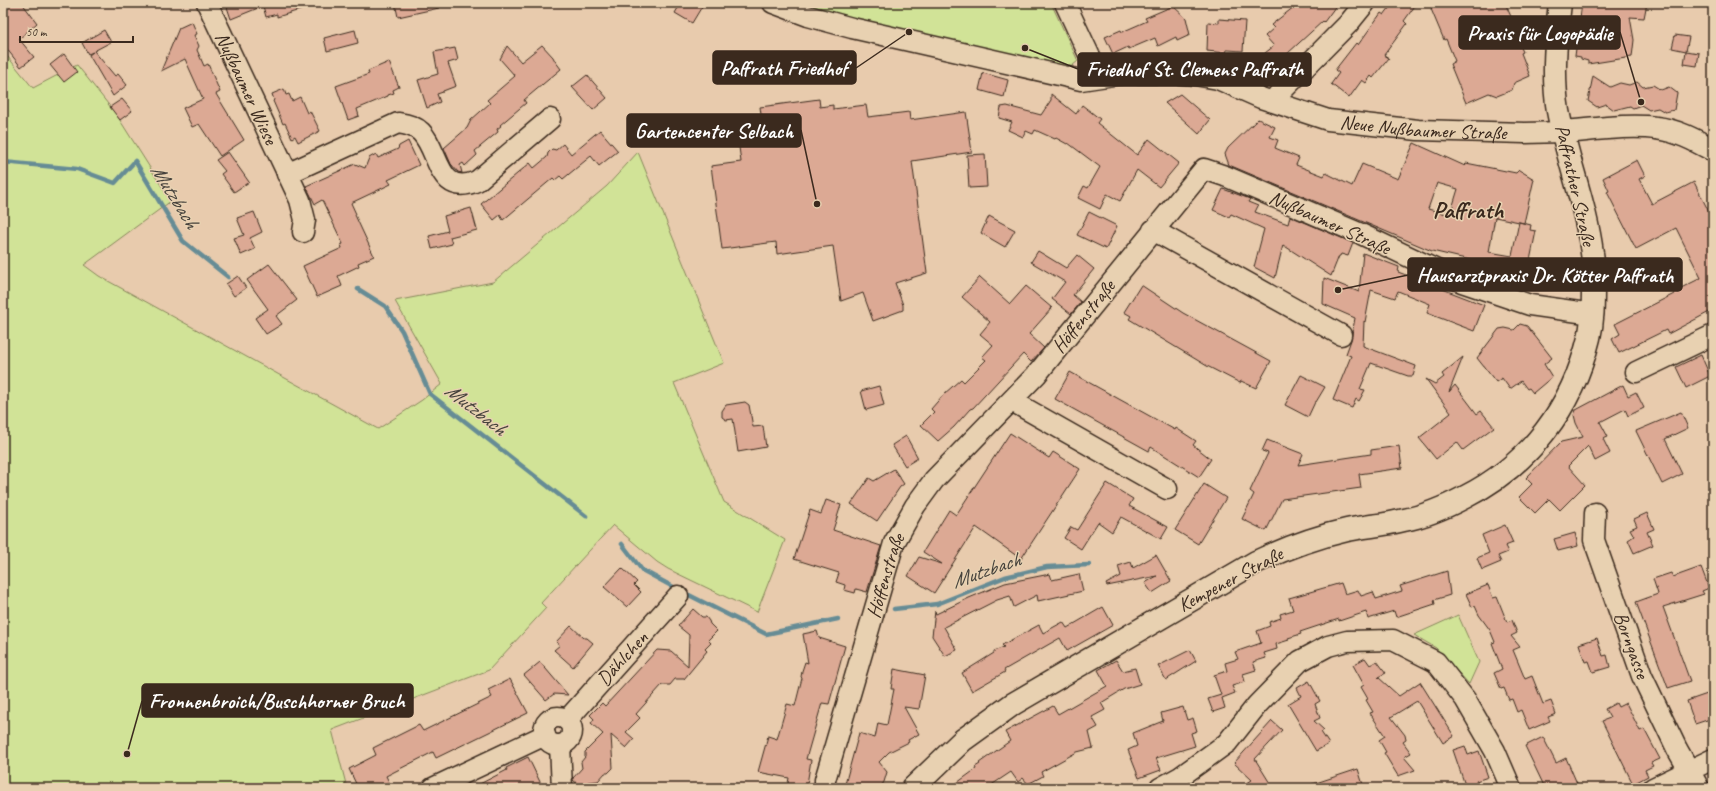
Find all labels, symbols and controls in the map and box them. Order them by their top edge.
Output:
callout: Praxis für Logopädie [1459,16,1620,49]
scale bar [20,18,133,44]
text: Praxis für Logopädie [1467,20,1615,46]
text: 50 m [26,24,48,40]
street label: Nußbaumer Wiese [210,28,284,150]
callout: Paffrath Friedhof [713,51,856,84]
callout: Friedhof St. Clemens Paffrath [1078,53,1311,86]
text: Paffrath Friedhof [720,55,852,81]
text: Friedhof St. Clemens Paffrath [1086,56,1305,82]
street label: Neue Nußbaumer Straße [1339,109,1508,146]
callout: Gartencenter Selbach [627,114,801,147]
text: Gartencenter Selbach [635,118,794,144]
street label: Paffrather Straße [1549,122,1602,250]
water label: Mutzbach [145,159,206,234]
street label: Nußbaumer Straße [1265,185,1396,261]
district label: Paffrath [1433,195,1504,225]
callout: Hausarztpraxis Dr. Kötter Paffrath [1408,258,1682,291]
text: Hausarztpraxis Dr. Kötter Paffrath [1417,262,1675,288]
street label: Höffenstraße [1046,274,1121,358]
water label: Mutzbach [440,377,513,442]
street label: Höffenstraße [861,527,911,621]
street label: Kempener Straße [1174,541,1288,618]
water label: Mutzbach [948,546,1025,594]
street label: Borngasse [1608,609,1656,683]
street label: Dählchen [591,625,654,691]
callout: Fronnenbroich/Buschhorner Bruch [142,684,413,717]
text: Fronnenbroich/Buschhorner Bruch [149,688,406,714]

